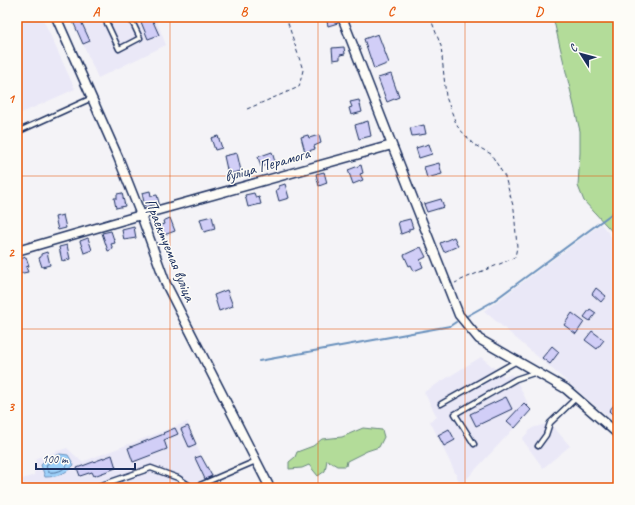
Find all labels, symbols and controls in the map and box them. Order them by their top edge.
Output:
text: A [93,4,101,20]
text: B [241,4,249,20]
text: C [388,4,396,20]
text: D [535,4,544,20]
north arrow [561,34,601,74]
text: С [566,41,581,54]
text: 1 [8,91,16,107]
street label: вуліца Перамога [222,143,313,187]
street label: Праектуемая вуліца [140,196,200,305]
text: 2 [8,245,15,261]
text: 3 [8,399,15,415]
scale bar [36,445,135,471]
text: 100 m [42,451,69,467]

